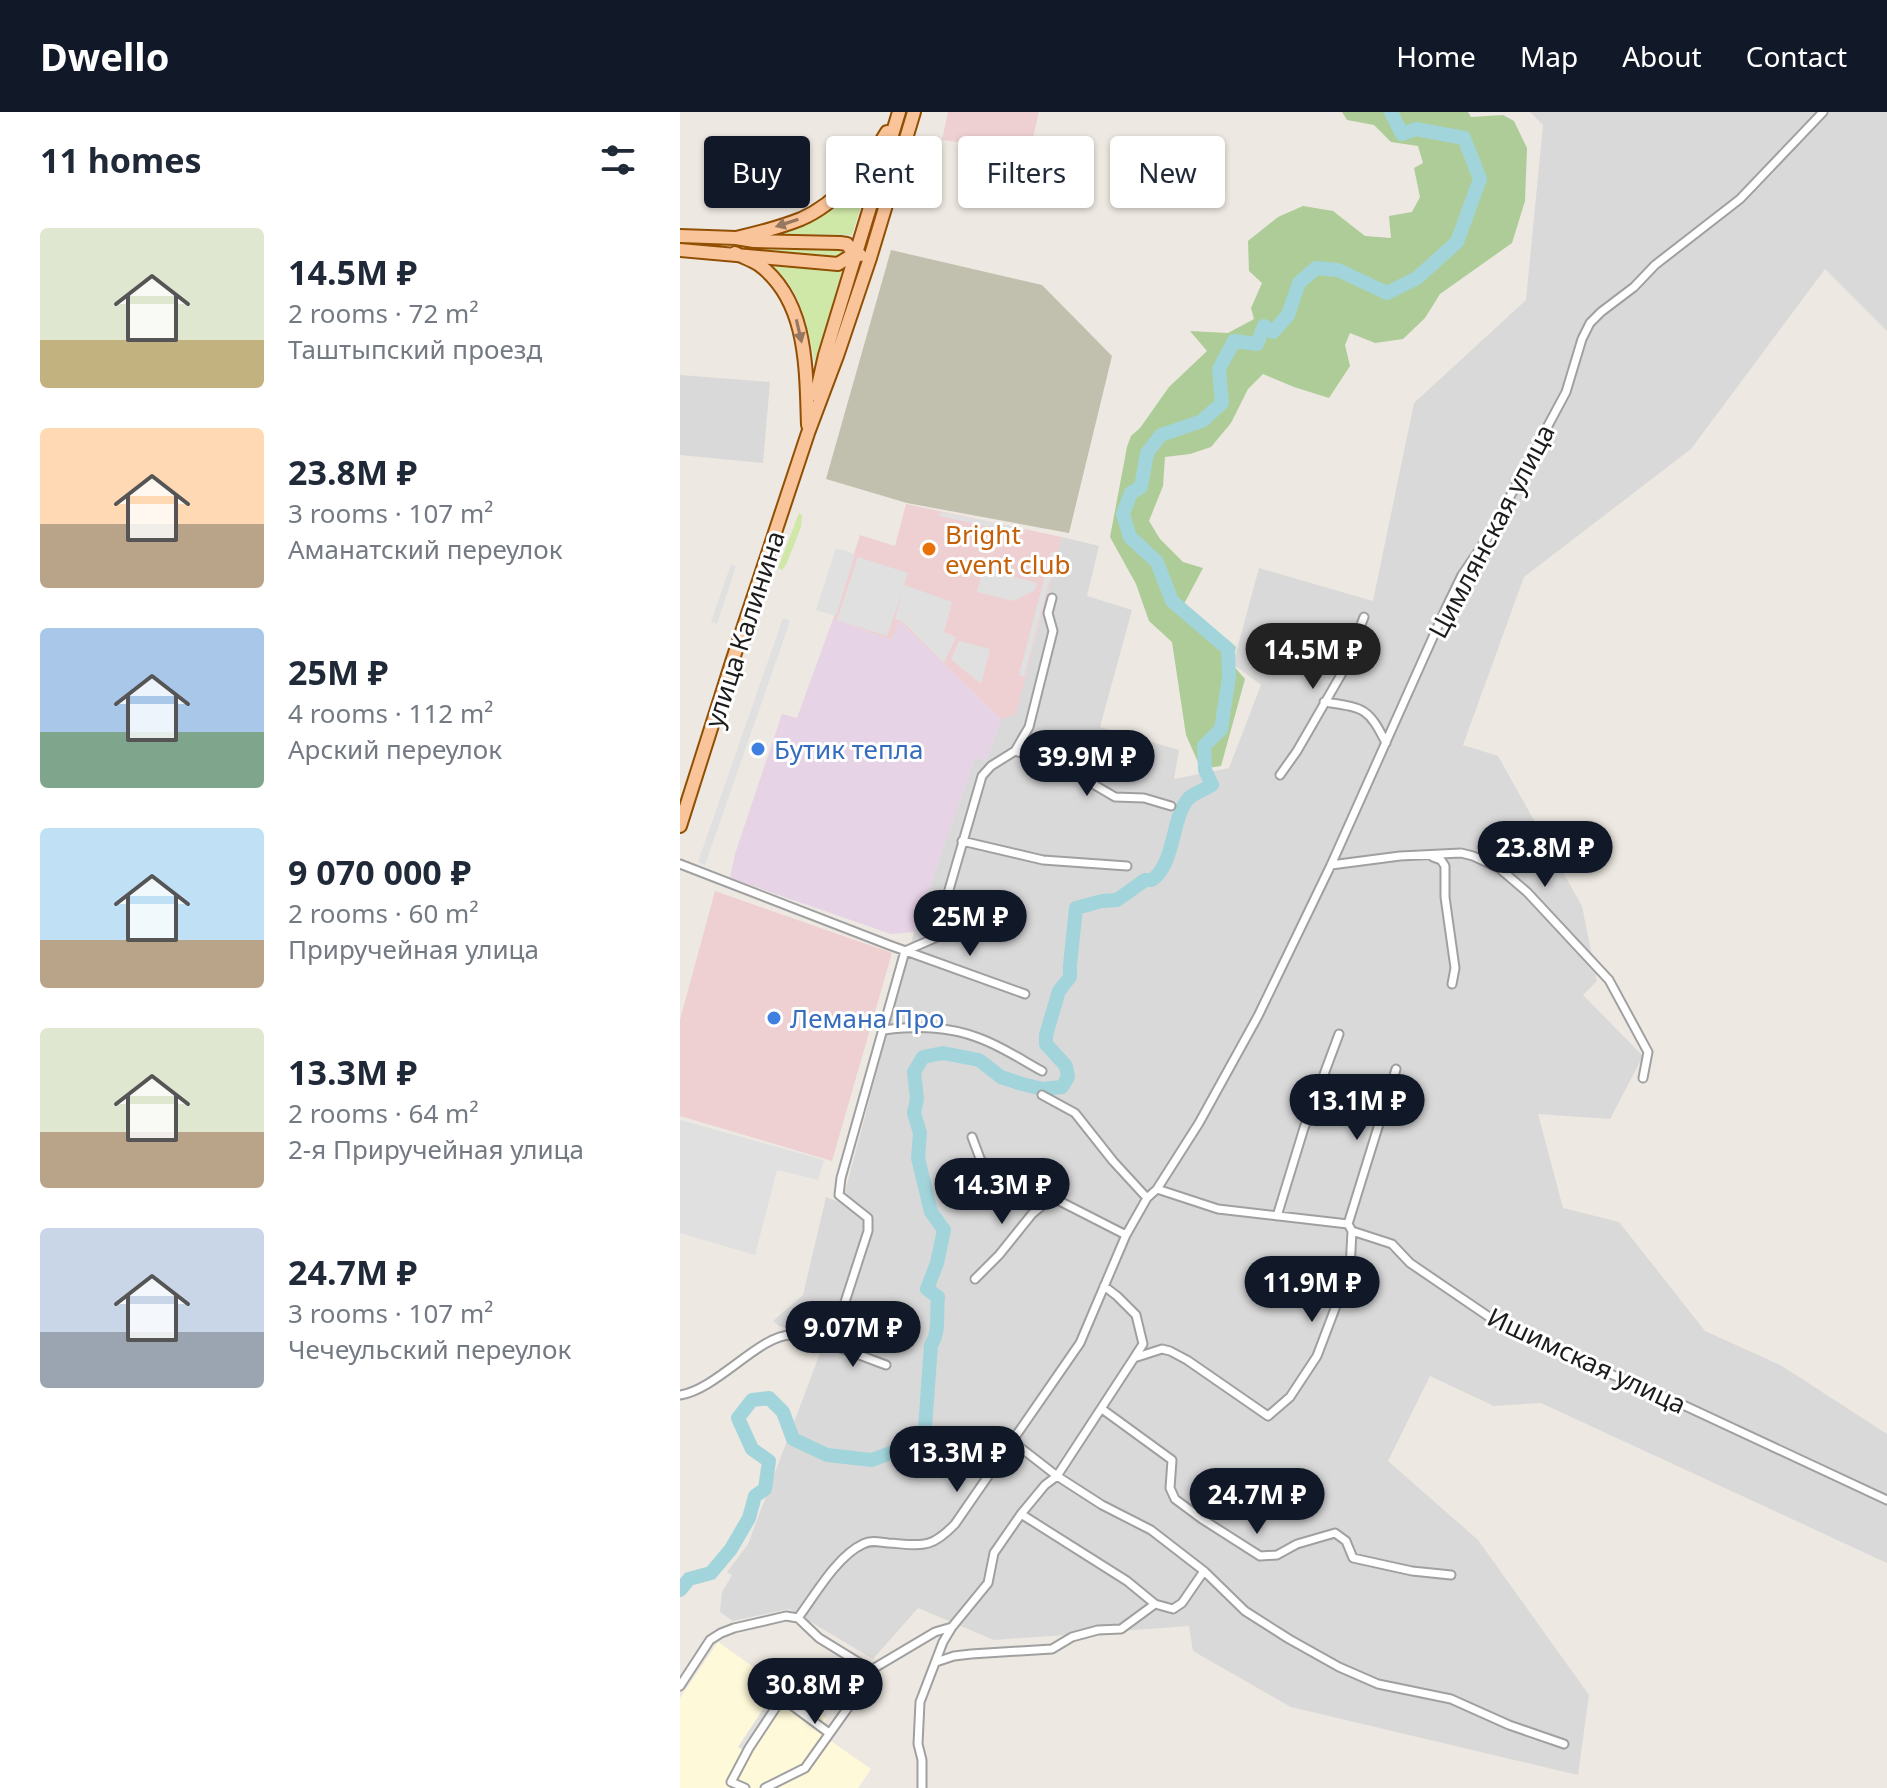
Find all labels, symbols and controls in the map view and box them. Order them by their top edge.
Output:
text: Dwello [40,30,169,82]
text: Home [1396,37,1476,75]
text: Map [1520,37,1578,75]
text: About [1622,37,1702,75]
text: Contact [1746,37,1847,75]
chip: Buy [704,136,810,208]
chip: Rent [826,136,942,208]
chip: Filters [958,136,1094,208]
chip: New [1110,136,1225,208]
text: 11 homes [40,137,202,183]
icon: filters [596,138,640,182]
one-way arrow [775,218,799,230]
text: 14.5M ₽ [288,249,417,295]
icon: home [104,260,200,356]
text: 2 rooms · 72 m² [288,295,478,331]
one-way arrow [794,319,806,344]
text: Таштыпский проезд [288,331,542,367]
street label: Цимлянская улица [1419,418,1563,644]
text: 23.8M ₽ [288,449,417,495]
icon: home [104,460,200,556]
text: 3 rooms · 107 m² [288,495,493,531]
place label: Bright event club [945,516,1070,582]
street label: улица Калинина [695,526,793,732]
text: Аманатский переулок [288,531,563,567]
marker: Bright event club [920,540,938,558]
pin: 14.5M ₽ [1239,623,1387,691]
text: 14.5M ₽ [1264,631,1362,667]
text: 25M ₽ [288,649,388,695]
icon: home [104,660,200,756]
text: 4 rooms · 112 m² [288,695,493,731]
pin: 39.9M ₽ [1013,730,1161,798]
text: Арский переулок [288,731,502,767]
place label: Бутик тепла [774,731,923,767]
text: 39.9M ₽ [1038,738,1136,774]
marker: Бутик тепла [749,740,767,758]
pin: 23.8M ₽ [1471,821,1619,889]
text: 23.8M ₽ [1496,829,1594,865]
text: 9 070 000 ₽ [288,849,471,895]
icon: home [104,860,200,956]
pin: 25M ₽ [914,890,1026,958]
text: 2 rooms · 60 m² [288,895,478,931]
text: 25M ₽ [932,898,1008,934]
text: Приручейная улица [288,931,539,967]
place label: Лемана Про [790,1000,944,1036]
marker: Лемана Про [765,1009,783,1027]
text: 13.3M ₽ [288,1049,417,1095]
icon: home [104,1060,200,1156]
pin: 13.1M ₽ [1283,1074,1431,1142]
text: 13.1M ₽ [1308,1082,1406,1118]
text: 2 rooms · 64 m² [288,1095,478,1131]
text: 2-я Приручейная улица [288,1131,584,1167]
pin: 14.3M ₽ [928,1158,1076,1226]
text: 14.3M ₽ [953,1166,1051,1202]
text: 24.7M ₽ [288,1249,417,1295]
pin: 11.9M ₽ [1238,1256,1386,1324]
icon: home [104,1260,200,1356]
text: 11.9M ₽ [1263,1264,1361,1300]
text: 3 rooms · 107 m² [288,1295,493,1331]
street label: Ишимская улица [1482,1298,1692,1422]
pin: 9.07M ₽ [779,1301,927,1369]
text: 9.07M ₽ [804,1309,902,1345]
text: Чечеульский переулок [288,1331,571,1367]
pin: 13.3M ₽ [883,1426,1031,1494]
text: 13.3M ₽ [908,1434,1006,1470]
pin: 24.7M ₽ [1183,1468,1331,1536]
text: 24.7M ₽ [1208,1476,1306,1512]
pin: 30.8M ₽ [741,1658,889,1726]
text: 30.8M ₽ [766,1666,864,1702]

